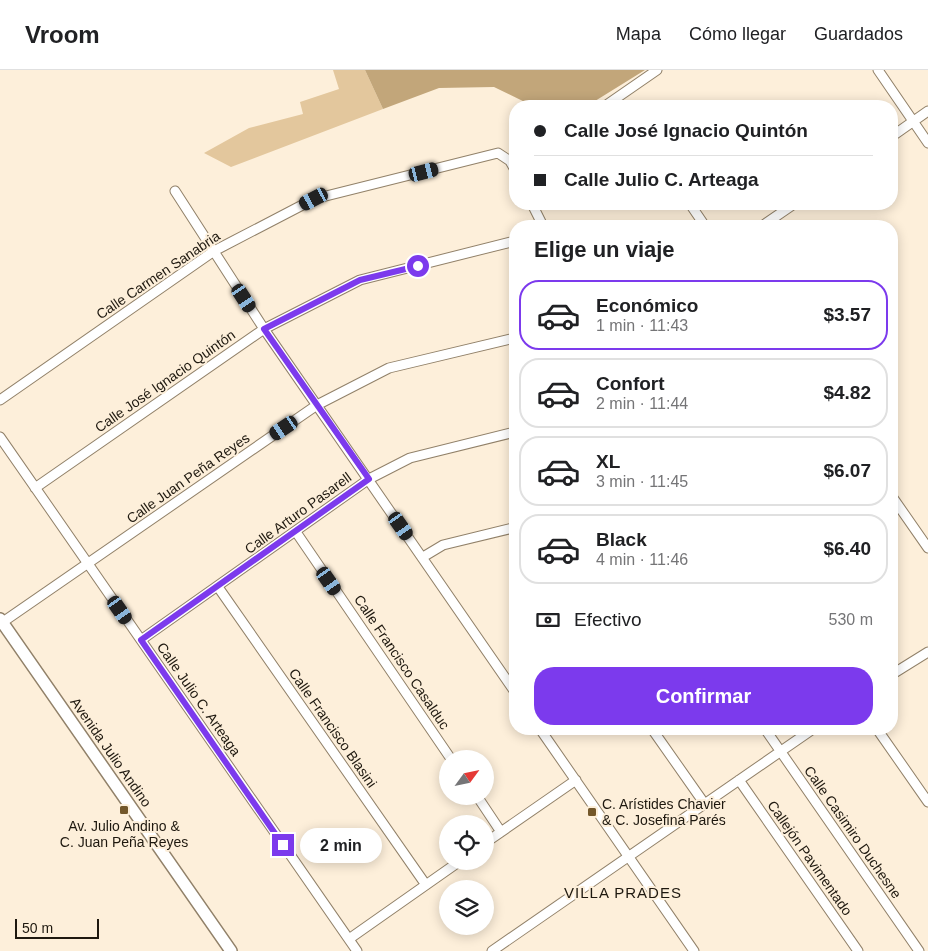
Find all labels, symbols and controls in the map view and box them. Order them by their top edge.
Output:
text: Vroom [25,21,100,48]
text: Mapa [616,24,661,44]
text: Cómo llegar [689,24,786,44]
text: Guardados [814,24,903,44]
text: Calle José Ignacio Quintón [564,120,808,141]
car [407,161,440,183]
text: Calle Julio C. Arteaga [564,169,759,190]
car [297,185,330,213]
street label: Calle Carmen Sanabria [93,228,223,322]
text: Elige un viaje [534,237,675,262]
route start [407,255,429,277]
car [229,281,258,315]
icon: car [536,293,581,338]
text: Económico [596,295,698,316]
text: $3.57 [823,304,871,325]
text: 1 min · 11:43 [596,317,688,334]
street label: Calle José Ignacio Quintón [92,326,238,436]
icon: car [536,371,581,416]
text: Confort [596,373,665,394]
text: $4.82 [823,382,871,403]
text: 2 min · 11:44 [596,395,688,412]
car [267,413,300,443]
street label: Calle Juan Peña Reyes [123,429,253,527]
icon: car [536,449,581,494]
text: XL [596,451,620,472]
text: $6.07 [823,460,871,481]
street label: Calle Arturo Pasarell [242,469,354,557]
text: 3 min · 11:45 [596,473,688,490]
car [386,509,415,543]
icon: car [536,527,581,572]
text: Black [596,529,647,550]
text: $6.40 [823,538,871,559]
text: 4 min · 11:46 [596,551,688,568]
car [314,564,343,598]
street label: Calle Francisco Casalduc [351,592,453,732]
car [105,593,134,627]
icon: cash [534,606,562,634]
text: Efectivo [574,609,642,630]
text: 530 m [829,611,873,628]
street label: Calle Julio C. Arteaga [154,639,244,759]
street label: Calle Francisco Blasini [286,665,380,791]
button: Confirmar [534,667,873,725]
street label: Avenida Julio Andino [67,694,155,810]
north arrow [439,750,494,805]
map controls [439,750,494,935]
street label: Calle Casimiro Duchesne [801,763,905,901]
place label: C. Arístides Chavier & C. Josefina Parés [602,796,726,828]
street label: Callejón Pavimentado [764,798,856,919]
marker: Av. Julio Andino & C. Juan Peña Reyes [118,804,130,816]
marker: C. Arístides Chavier & C. Josefina Parés [586,806,598,818]
button: locate [439,815,494,870]
place label: Av. Julio Andino & C. Juan Peña Reyes [60,818,188,850]
callout: 2 min [300,828,383,862]
route end [272,834,294,856]
text: 2 min [320,837,362,854]
button: layers [439,880,494,935]
district label: VILLA PRADES [564,884,682,901]
scale bar [15,916,99,939]
text: 50 m [22,920,53,936]

